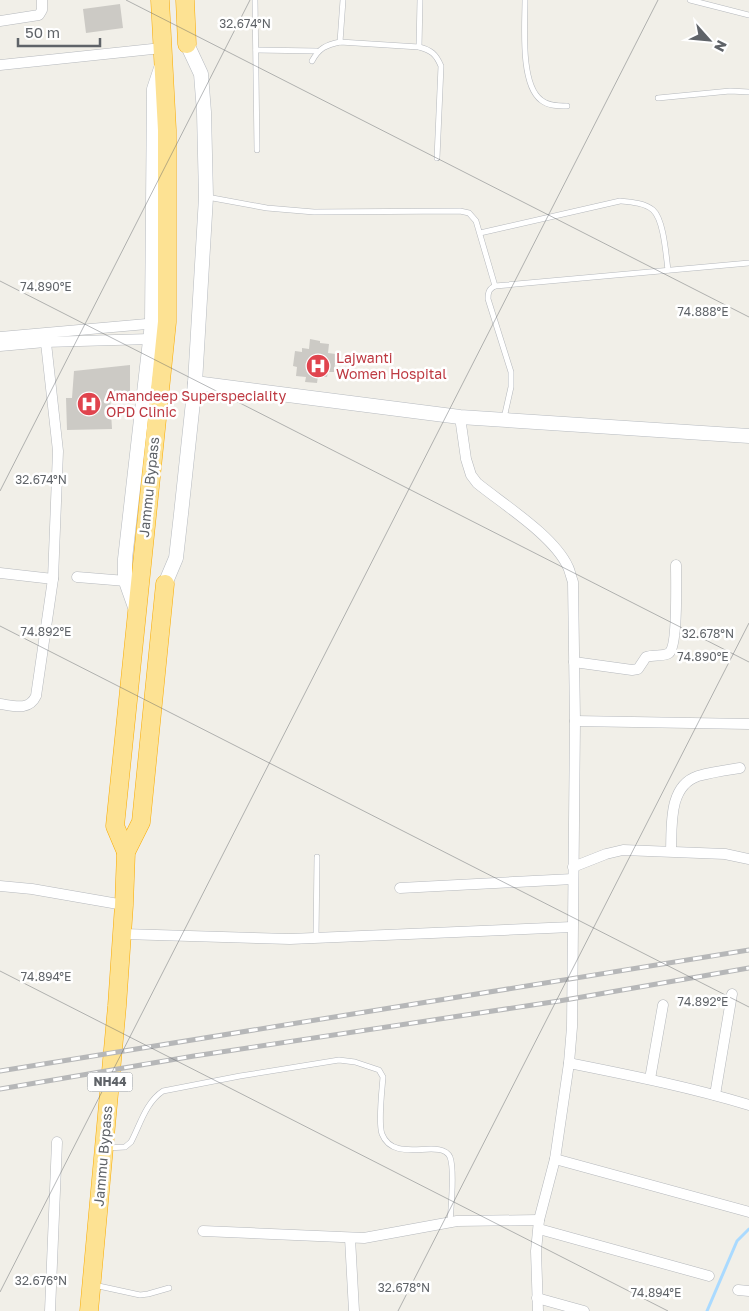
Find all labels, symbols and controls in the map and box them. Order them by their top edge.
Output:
scale bar [18,15,100,47]
north arrow [684,15,734,65]
text: 32.674°N [219,16,271,31]
text: 50 m [25,23,60,41]
text: N [711,38,731,55]
text: 74.890°E [20,279,72,294]
text: 74.888°E [677,304,729,319]
place label: Lajwanti Women Hospital [336,349,447,382]
hospital icon: Lajwanti Women Hospital [305,353,331,379]
place label: Amandeep Superspeciality OPD Clinic [106,387,286,420]
hospital icon: Amandeep Superspeciality OPD Clinic [76,391,102,417]
street label: Jammu Bypass [135,436,162,538]
text: 32.674°N [15,472,67,487]
text: 74.892°E [21,624,71,639]
text: 32.678°N [682,626,734,641]
text: 74.890°E [677,649,729,664]
text: 74.894°E [21,969,71,984]
text: 74.892°E [678,994,728,1009]
road number: NH44 [88,1072,132,1092]
street label: Jammu Bypass [90,1105,115,1207]
text: 32.676°N [15,1273,67,1288]
text: 32.678°N [378,1280,430,1295]
text: 74.894°E [631,1285,681,1300]

